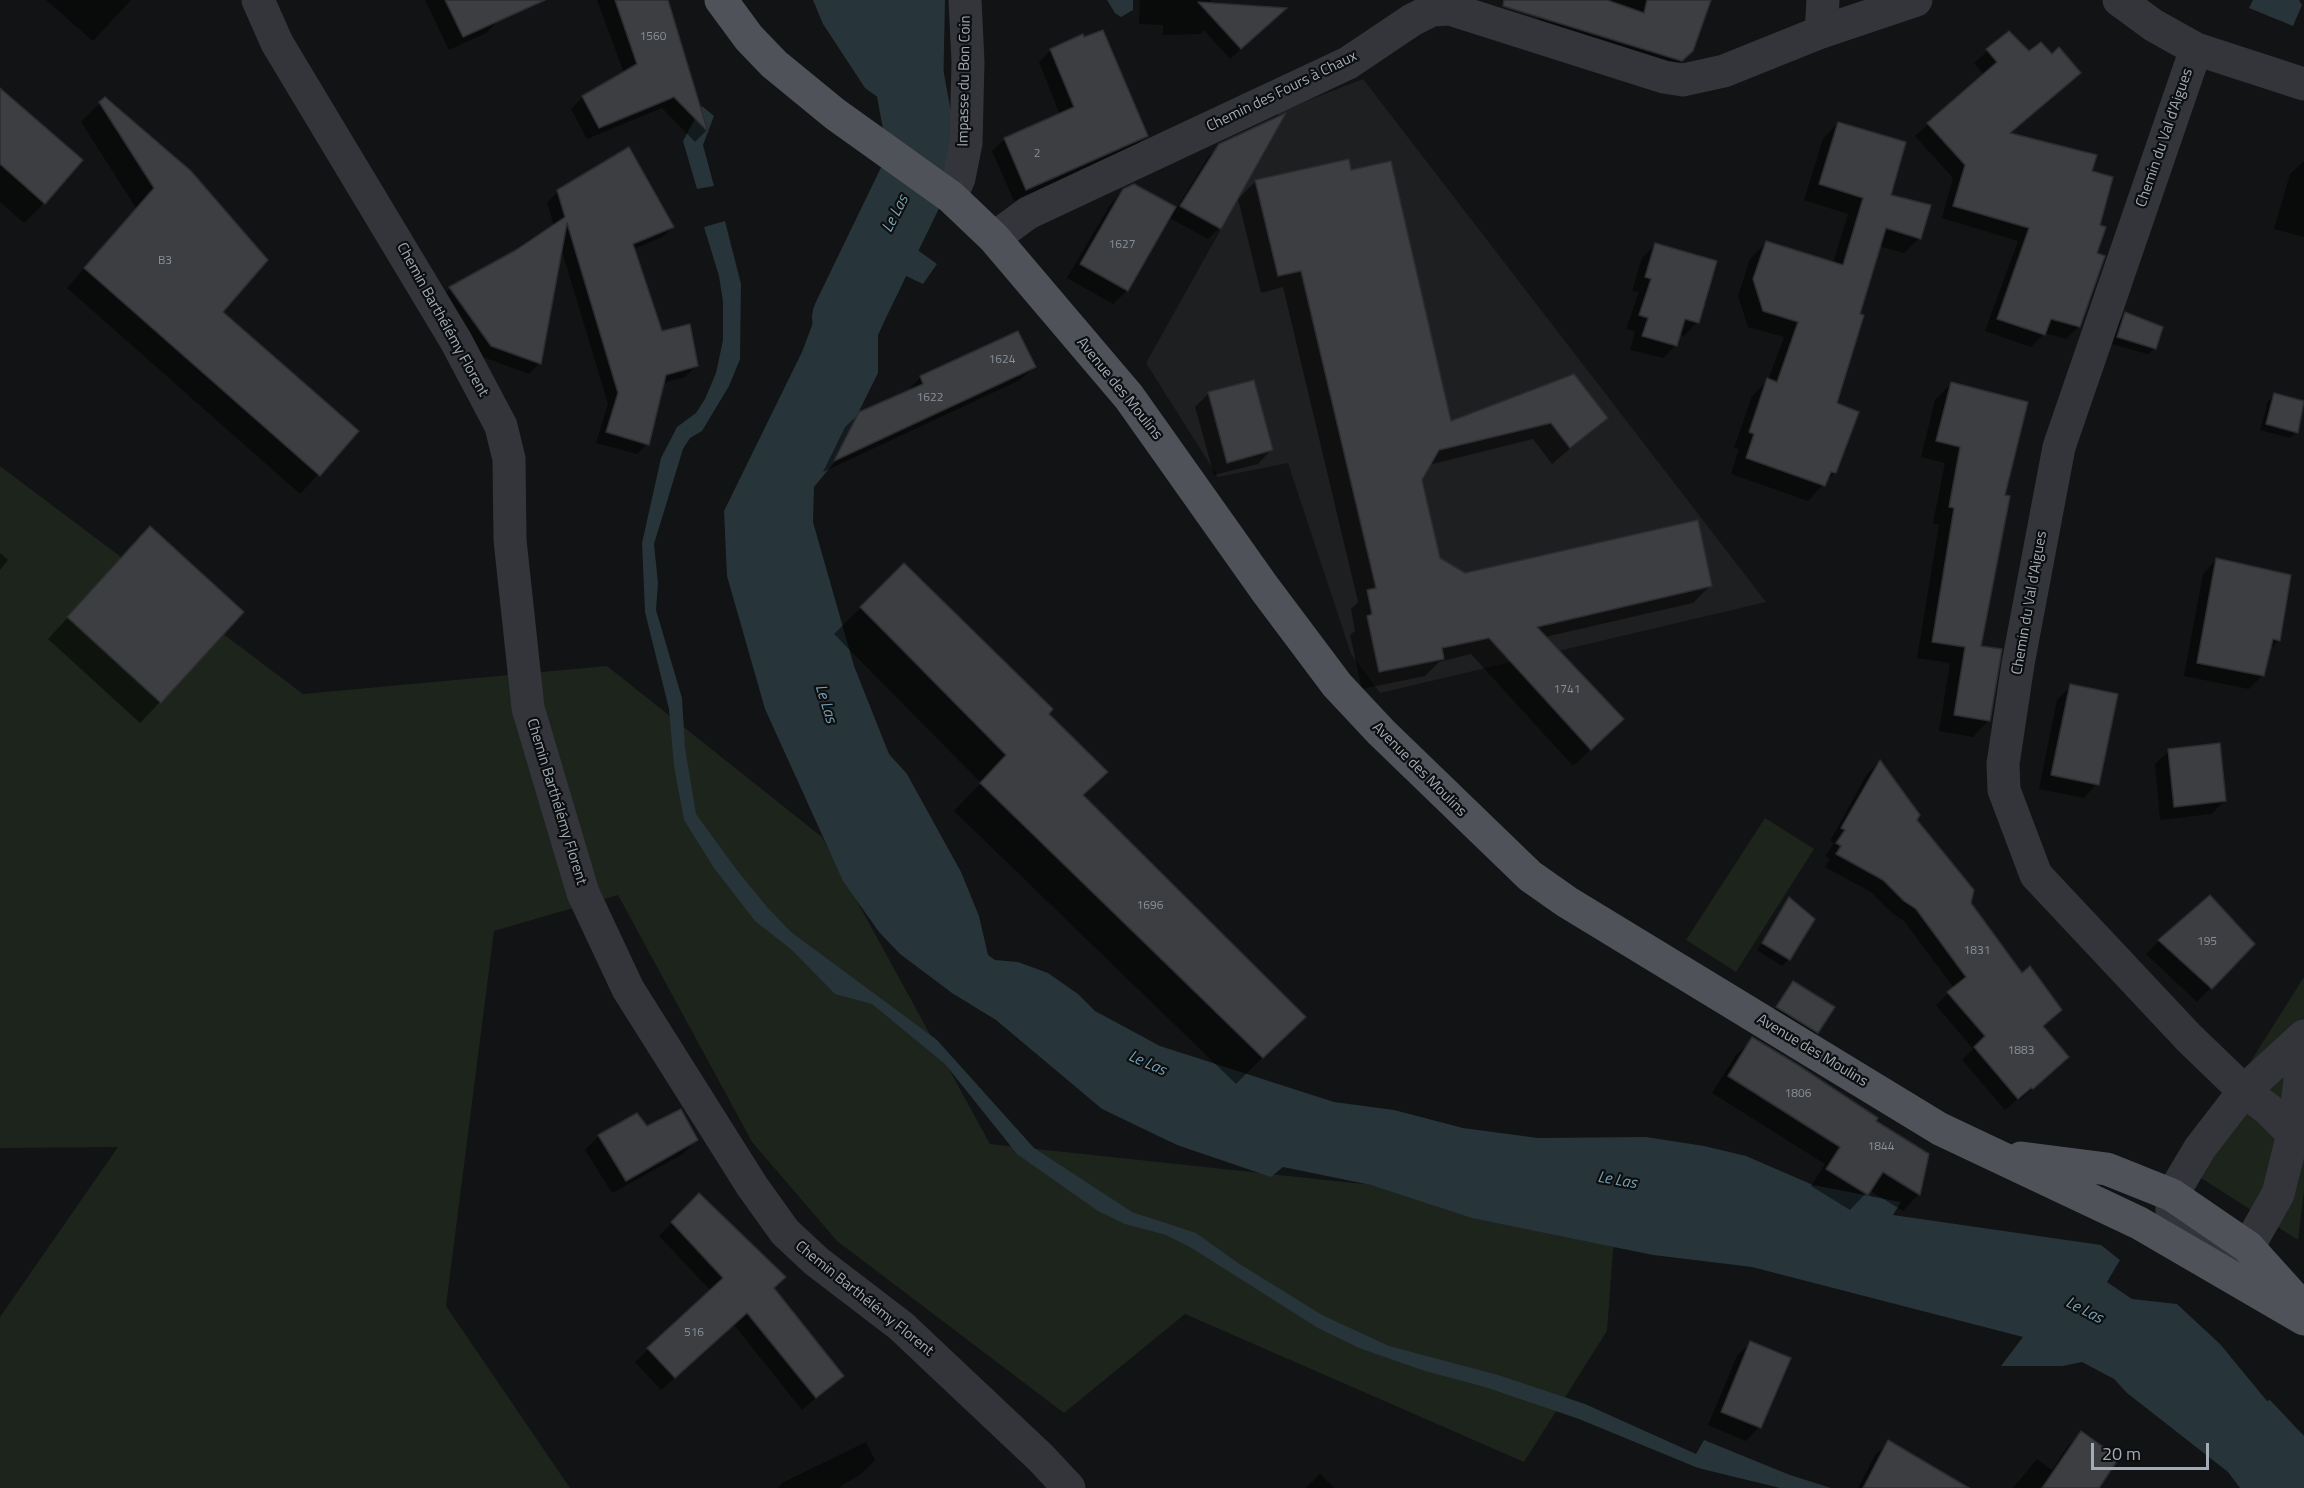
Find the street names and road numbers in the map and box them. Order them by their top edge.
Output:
street label: Impasse du Bon Coin [955,15,975,147]
street label: Chemin des Fours à Chaux [1204,48,1360,136]
street label: Chemin du Val d'Aigues [2133,66,2197,210]
street label: Chemin Barthélémy Florent [392,240,492,400]
street label: Avenue des Moulins [1072,334,1166,444]
street label: Chemin du Val d'Aigues [2008,530,2052,676]
street label: Chemin Barthélémy Florent [522,717,590,887]
street label: Avenue des Moulins [1368,719,1470,821]
street label: Avenue des Moulins [1753,1011,1871,1091]
street label: Chemin Barthélémy Florent [791,1238,937,1360]

